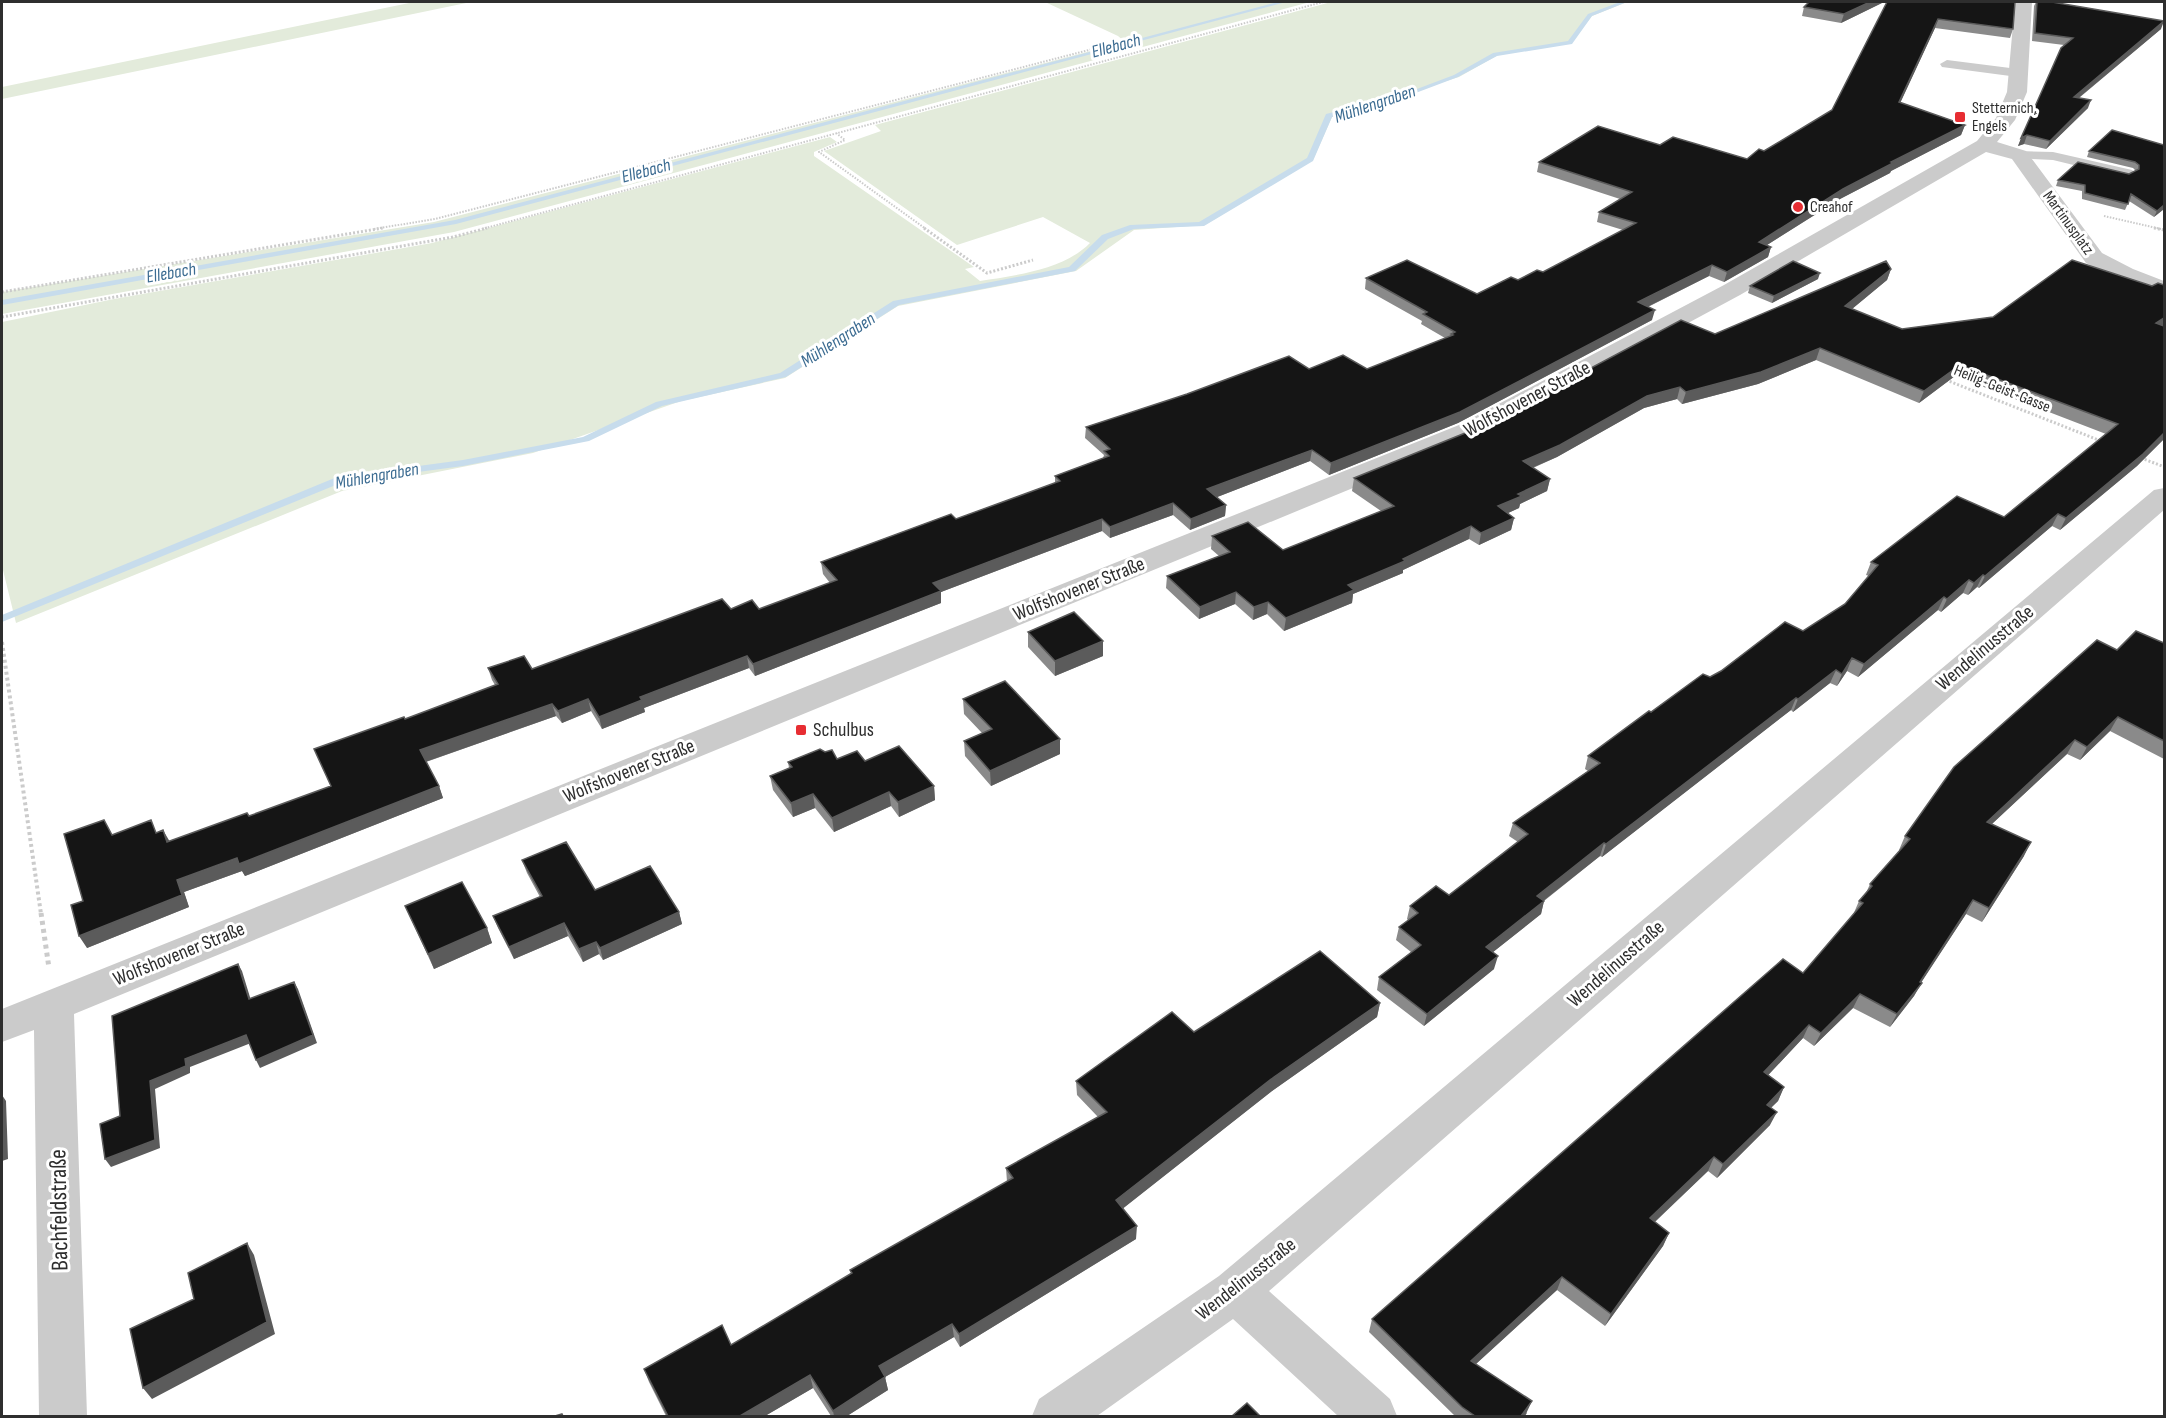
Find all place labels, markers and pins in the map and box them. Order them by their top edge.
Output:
place label: Stetternich, Engels [1972,99,2037,136]
marker: Stetternich, Engels [1953,110,1967,124]
place label: Creahof [1810,198,1853,217]
marker: Creahof [1791,200,1805,214]
place label: Schulbus [813,718,874,742]
marker: Schulbus [794,723,808,737]

